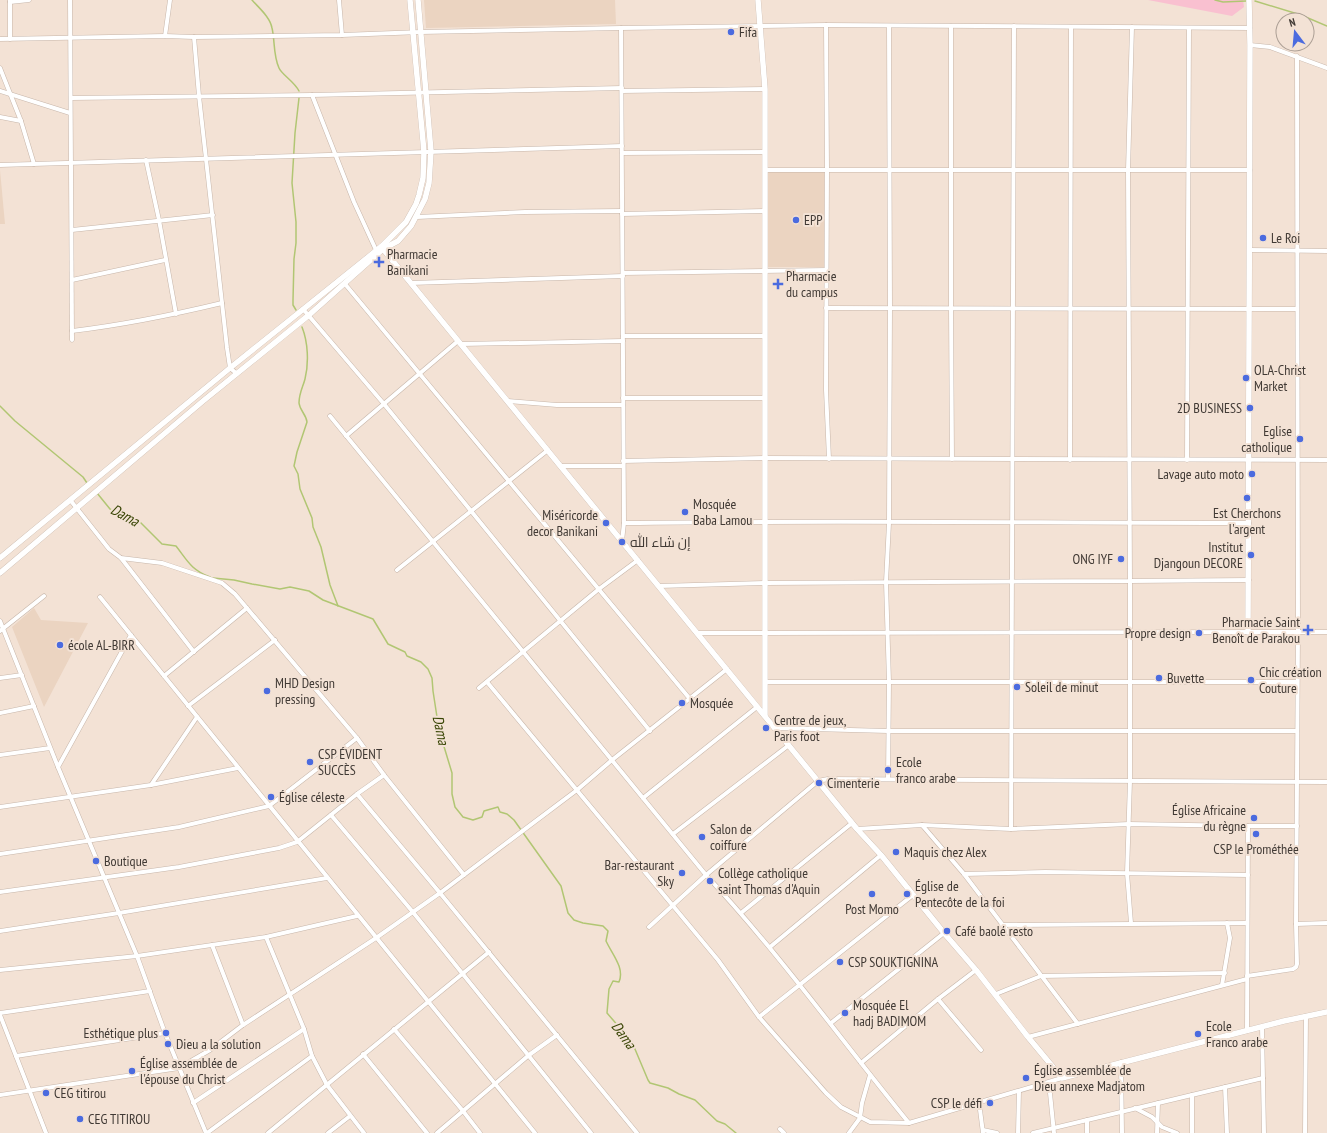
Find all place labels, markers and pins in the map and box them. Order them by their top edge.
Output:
place label: Fifa [739,23,757,41]
marker: Fifa [726,27,736,37]
place label: EPP [804,211,823,229]
marker: EPP [791,215,801,225]
place label: Le Roi [1271,229,1300,247]
marker: Le Roi [1258,233,1268,243]
place label: Pharmacie Banikani [387,245,438,279]
marker: Pharmacie Banikani [374,257,384,267]
place label: Pharmacie du campus [786,267,838,301]
marker: Pharmacie du campus [773,279,783,289]
place label: OLA-Christ Market [1254,361,1306,395]
marker: OLA-Christ Market [1241,373,1251,383]
place label: 2D BUSINESS [1177,399,1242,417]
marker: 2D BUSINESS [1245,403,1255,413]
place label: Eglise catholique [1241,422,1292,456]
marker: Eglise catholique [1295,434,1305,444]
place label: Lavage auto moto [1158,465,1244,483]
marker: Lavage auto moto [1247,469,1257,479]
marker: Est Cherchons l'argent [1242,493,1252,503]
place label: Mosquée Baba Lamou [693,495,752,529]
place label: Est Cherchons l'argent [1213,504,1281,538]
place label: Miséricorde decor Banikani [527,506,598,540]
marker: Mosquée Baba Lamou [680,507,690,517]
marker: Miséricorde decor Banikani [601,518,611,528]
place label: إن شاء الله [630,533,691,551]
marker: إن شاء الله [617,537,627,547]
place label: Institut Djangoun DECORE [1154,538,1243,572]
place label: ONG IYF [1073,550,1113,568]
marker: Institut Djangoun DECORE [1246,550,1256,560]
marker: ONG IYF [1116,554,1126,564]
place label: Pharmacie Saint Benoît de Parakou [1212,613,1300,647]
place label: Propre design [1125,624,1191,642]
marker: Pharmacie Saint Benoît de Parakou [1303,625,1313,635]
marker: Propre design [1194,628,1204,638]
place label: école AL-BIRR [68,636,135,654]
marker: école AL-BIRR [55,640,65,650]
place label: Chic création Couture [1259,663,1322,697]
place label: Buvette [1167,669,1204,687]
marker: Buvette [1154,673,1164,683]
place label: MHD Design pressing [275,674,335,708]
marker: Chic création Couture [1246,675,1256,685]
place label: Soleil de minut [1025,678,1099,696]
marker: Soleil de minut [1012,682,1022,692]
marker: MHD Design pressing [262,686,272,696]
place label: Mosquée [690,694,733,712]
marker: Mosquée [677,698,687,708]
place label: Centre de jeux, Paris foot [774,711,847,745]
marker: Centre de jeux, Paris foot [761,723,771,733]
place label: CSP ÉVIDENT SUCCÈS [318,745,383,779]
place label: Ecole franco arabe [896,753,956,787]
marker: CSP ÉVIDENT SUCCÈS [305,757,315,767]
marker: Ecole franco arabe [883,765,893,775]
place label: Cimenterie [827,774,880,792]
marker: Cimenterie [814,778,824,788]
place label: Église céleste [279,788,345,806]
marker: Église céleste [266,792,276,802]
place label: Église Africaine du règne [1172,801,1246,835]
marker: Église Africaine du règne [1249,813,1259,823]
place label: Salon de coiffure [710,820,752,854]
marker: CSP le Prométhée [1251,829,1261,839]
marker: Salon de coiffure [697,832,707,842]
place label: CSP le Prométhée [1213,840,1299,858]
place label: Maquis chez Alex [904,843,987,861]
marker: Maquis chez Alex [891,847,901,857]
place label: Boutique [104,852,148,870]
marker: Boutique [91,856,101,866]
place label: Bar-restaurant Sky [605,856,675,890]
place label: Collège catholique saint Thomas d'Aquin [718,864,820,898]
marker: Bar-restaurant Sky [677,868,687,878]
marker: Collège catholique saint Thomas d'Aquin [705,876,715,886]
place label: Église de Pentecôte de la foi [915,877,1005,911]
marker: Post Momo [867,889,877,899]
marker: Église de Pentecôte de la foi [902,889,912,899]
place label: Post Momo [845,900,899,918]
place label: Café baolé resto [955,922,1033,940]
marker: Café baolé resto [942,926,952,936]
place label: CSP SOUKTIGNINA [848,953,938,971]
marker: CSP SOUKTIGNINA [835,957,845,967]
place label: Mosquée El hadj BADIMOM [853,996,926,1030]
marker: Mosquée El hadj BADIMOM [840,1008,850,1018]
place label: Ecole Franco arabe [1206,1017,1268,1051]
place label: Esthétique plus [84,1024,158,1042]
marker: Esthétique plus [161,1028,171,1038]
marker: Ecole Franco arabe [1193,1029,1203,1039]
place label: Dieu a la solution [176,1035,261,1053]
marker: Dieu a la solution [163,1039,173,1049]
place label: Église assemblée de l'épouse du Christ [140,1054,238,1088]
place label: Église assemblée de Dieu annexe Madjatom [1034,1061,1145,1095]
marker: Église assemblée de l'épouse du Christ [127,1066,137,1076]
marker: Église assemblée de Dieu annexe Madjatom [1021,1073,1031,1083]
place label: CEG titirou [54,1084,106,1102]
marker: CEG titirou [41,1088,51,1098]
place label: CSP le défi [931,1094,982,1112]
marker: CSP le défi [985,1098,995,1108]
place label: CEG TITIROU [88,1110,150,1128]
marker: CEG TITIROU [75,1114,85,1124]

